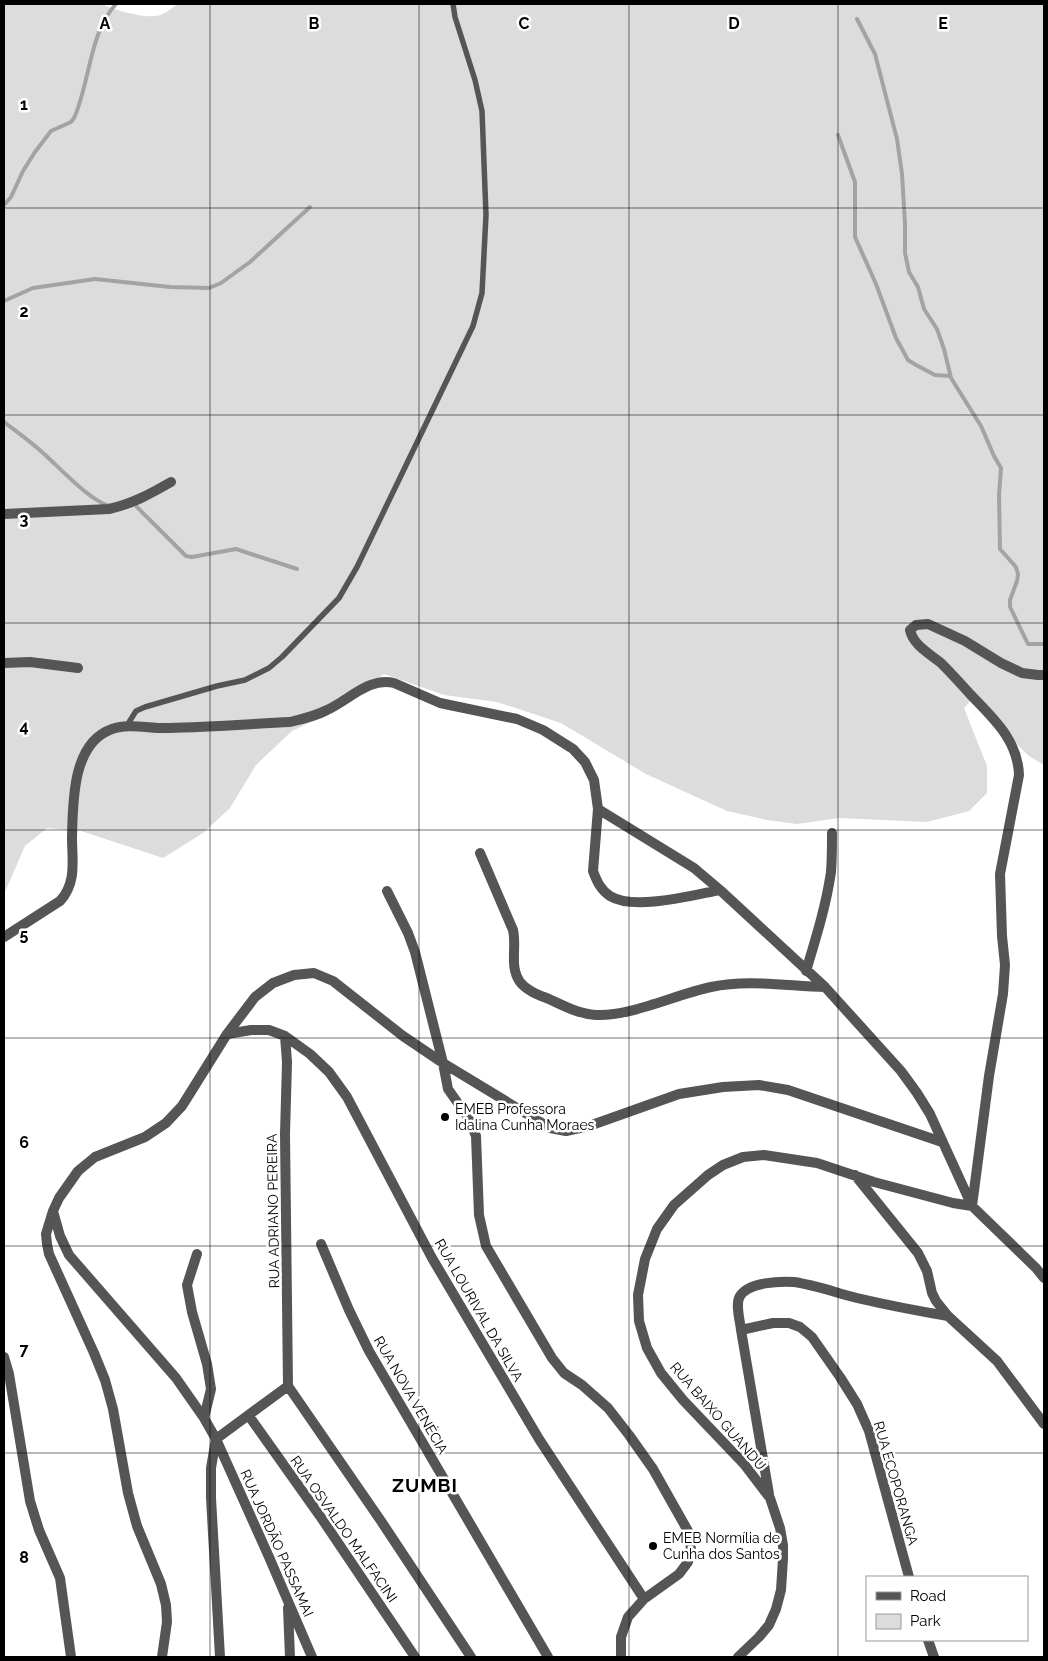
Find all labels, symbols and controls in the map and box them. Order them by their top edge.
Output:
text: A [100,14,111,33]
text: B [309,14,320,33]
text: C [519,14,530,33]
text: D [728,14,740,33]
text: E [938,14,948,33]
text: 1 [20,95,28,114]
text: 2 [19,302,29,321]
text: 3 [20,510,29,529]
text: 4 [19,717,29,736]
text: 5 [20,925,29,944]
place label: EMEB Professora Idalina Cunha Moraes [455,1101,595,1133]
marker: EMEB Professora Idalina Cunha Moraes [439,1111,451,1123]
text: 6 [19,1133,29,1152]
street label: RUA ADRIANO PEREIRA [264,1133,282,1289]
street label: RUA LOURIVAL DA SILVA [432,1236,527,1385]
street label: RUA NOVA VENÉCIA [371,1333,452,1457]
text: 7 [20,1340,29,1359]
street label: RUA BAIXO GUANDÚ [667,1358,770,1473]
street label: RUA ECOPORANGA [871,1419,922,1547]
street label: RUA OSVALDO MALFACINI [287,1453,401,1605]
street label: RUA JORDÃO PASSAMAI [237,1466,318,1619]
district label: ZUMBI [392,1474,458,1496]
place label: EMEB Normília de Cunha dos Santos [663,1530,780,1562]
marker: EMEB Normília de Cunha dos Santos [647,1540,659,1552]
text: 8 [19,1548,29,1567]
legend [866,1576,1028,1641]
text: Road [910,1587,946,1605]
text: Park [910,1612,941,1630]

